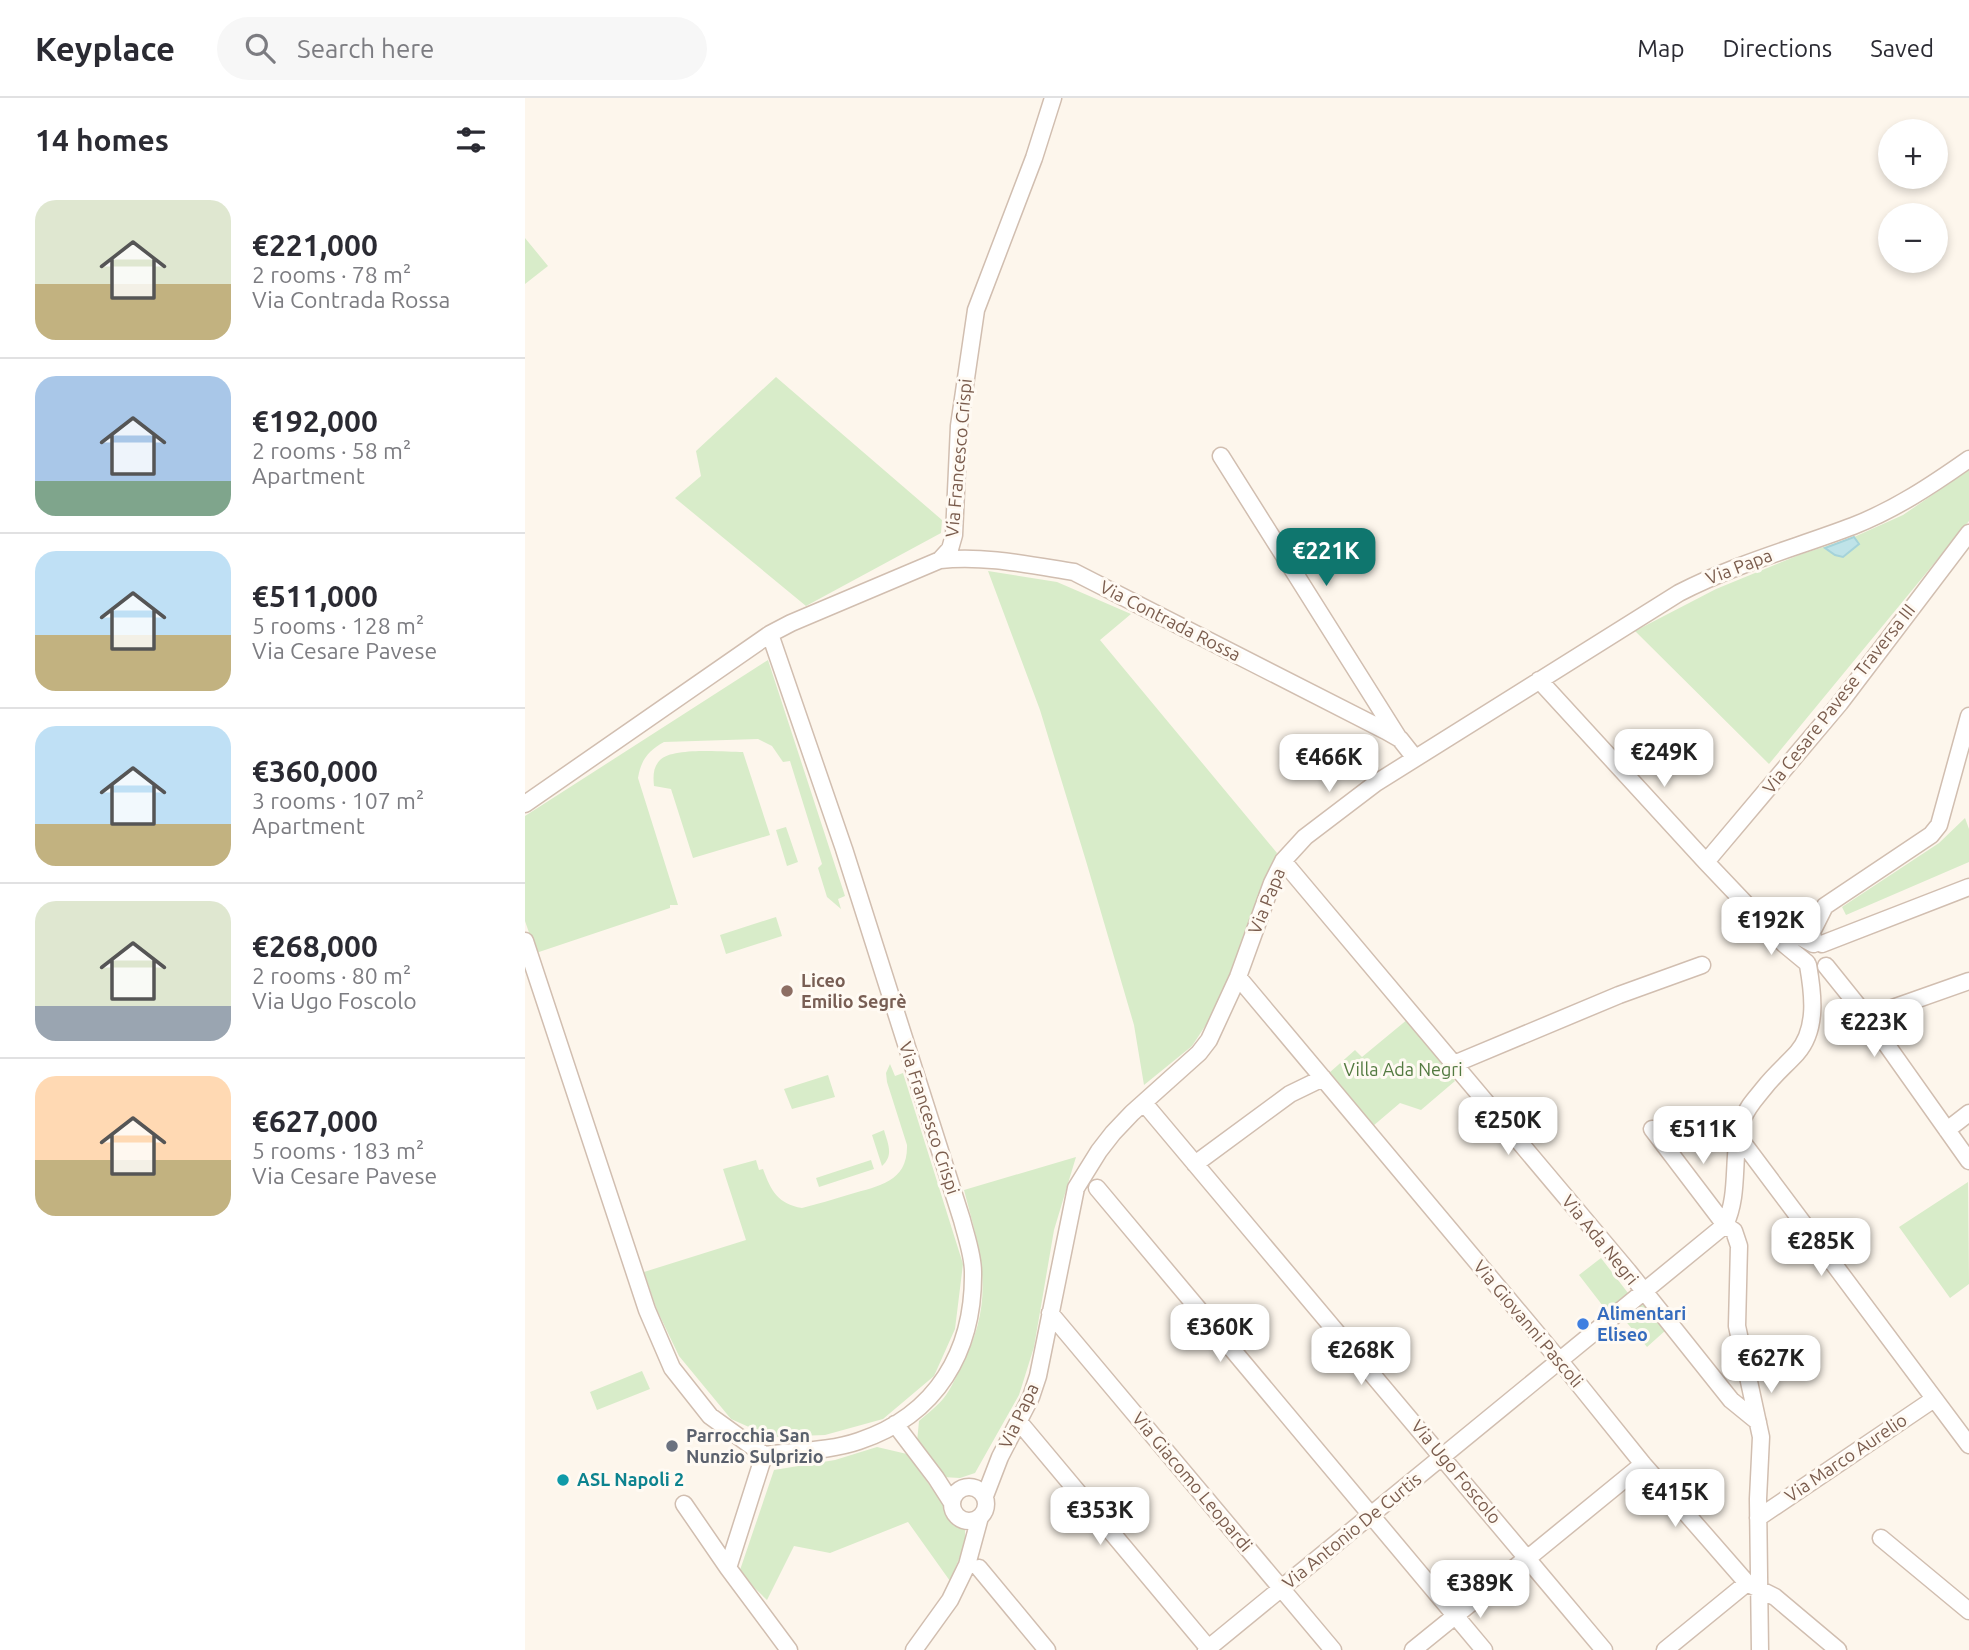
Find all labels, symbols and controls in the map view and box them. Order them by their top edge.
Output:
search box [217,17,707,80]
icon: search [241,29,279,67]
text: Keyplace [35,30,175,67]
text: Search here [297,34,434,63]
text: Map [1637,35,1684,62]
text: Directions [1722,35,1832,62]
text: Saved [1870,35,1934,62]
map controls [1878,119,1948,273]
button: + [1878,119,1948,189]
icon: filters [452,121,490,159]
text: 14 homes [35,123,169,157]
button: − [1878,203,1948,273]
icon: home [91,228,175,312]
text: €221,000 [252,228,378,262]
text: 2 rooms · 78 m² [252,262,411,287]
text: Via Contrada Rossa [252,287,450,312]
street label: Via Francesco Crispi [941,378,975,538]
icon: home [91,404,175,488]
text: €192,000 [252,404,378,438]
text: 2 rooms · 58 m² [252,438,411,463]
text: Apartment [252,463,365,488]
pin: €221K [1277,528,1375,588]
text: €221K [1292,538,1360,563]
street label: Via Papa [1703,544,1775,588]
street label: Via Contrada Rossa [1097,576,1244,664]
icon: home [91,579,175,663]
text: €511,000 [252,579,378,613]
street label: Via Cesare Pavese Traversa III [1758,600,1918,797]
text: 5 rooms · 128 m² [252,613,424,638]
text: Via Cesare Pavese [252,638,437,663]
pin: €249K [1615,730,1713,789]
pin: €466K [1280,734,1378,794]
text: €249K [1630,739,1698,764]
text: €466K [1295,744,1363,769]
icon: home [91,754,175,838]
text: €360,000 [252,754,378,788]
text: 3 rooms · 107 m² [252,788,424,813]
text: Apartment [252,813,365,838]
street label: Via Papa [1244,865,1288,937]
pin: €192K [1722,898,1820,957]
text: €192K [1737,907,1805,932]
icon: home [91,929,175,1013]
text: €268,000 [252,929,378,963]
text: 2 rooms · 80 m² [252,963,411,988]
place label: Liceo Emilio Segrè [801,970,907,1011]
marker: Liceo Emilio Segrè [779,983,795,999]
text: Via Ugo Foscolo [252,988,417,1013]
pin: €223K [1825,1000,1923,1059]
text: €223K [1840,1009,1908,1034]
street label: Via Francesco Crispi [896,1039,964,1197]
park label: Villa Ada Negri [1343,1059,1463,1079]
pin: €250K [1459,1098,1557,1157]
icon: home [91,1104,175,1188]
text: €627,000 [252,1104,378,1138]
text: €250K [1474,1107,1542,1132]
pin: €511K [1654,1107,1752,1166]
text: €511K [1669,1116,1737,1141]
text: 5 rooms · 183 m² [252,1138,424,1163]
text: Via Cesare Pavese [252,1163,437,1188]
street label: Via Ada Negri [1558,1190,1643,1288]
pin: €285K [1772,1218,1870,1278]
text: €285K [1787,1228,1855,1253]
street label: Via Giovanni Pascoli [1470,1256,1588,1391]
place label: Alimentari Eliseo [1597,1303,1686,1344]
pin: €360K [1171,1304,1269,1364]
text: €360K [1186,1314,1254,1339]
marker: Alimentari Eliseo [1575,1316,1591,1332]
pin: €268K [1312,1328,1410,1387]
pin: €627K [1722,1336,1820,1395]
text: €268K [1327,1337,1395,1362]
text: €627K [1737,1345,1805,1370]
street label: Via Papa [994,1380,1042,1451]
street label: Via Giacomo Leopardi [1129,1408,1257,1555]
street label: Via Marco Aurelio [1781,1409,1910,1505]
street label: Via Ugo Foscolo [1408,1416,1506,1527]
place label: Parrocchia San Nunzio Sulprizio [686,1425,823,1466]
marker: Parrocchia San Nunzio Sulprizio [664,1438,680,1454]
street label: Via Antonio De Curtis [1278,1468,1425,1592]
place label: ASL Napoli 2 [577,1469,684,1489]
pin: €415K [1626,1470,1724,1529]
marker: ASL Napoli 2 [555,1472,571,1488]
text: €415K [1641,1479,1709,1504]
pin: €353K [1051,1488,1149,1547]
text: €353K [1066,1497,1134,1522]
pin: €389K [1431,1560,1529,1620]
text: €389K [1446,1570,1514,1595]

